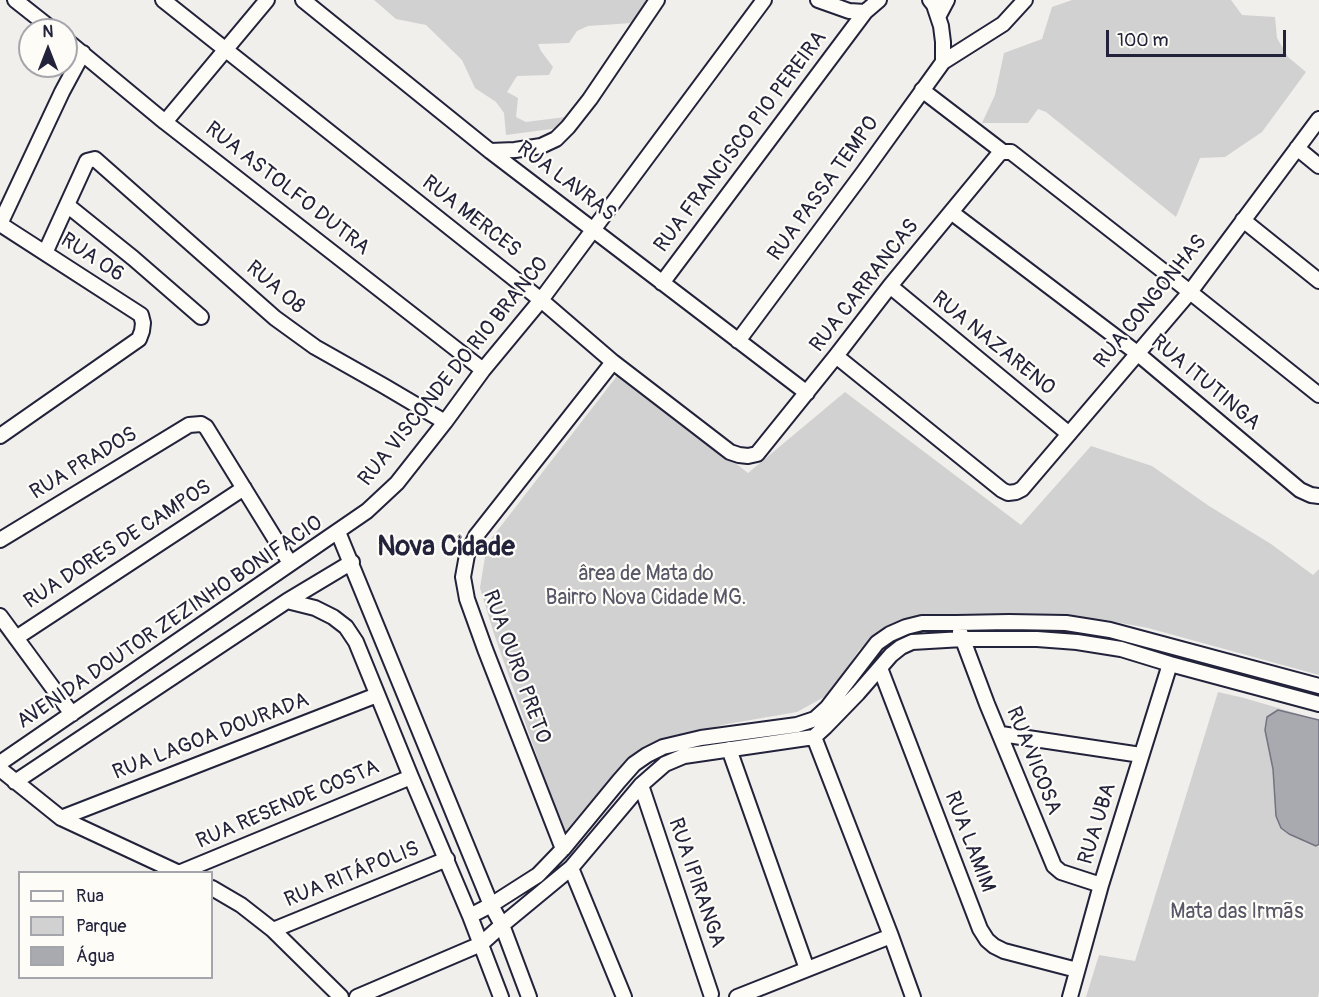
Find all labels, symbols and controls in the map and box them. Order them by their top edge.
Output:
north arrow [18,18,78,78]
scale bar [1109,18,1289,56]
text: N [43,22,53,42]
street label: RUA FRANCISCO PIO PEREIRA [649,26,833,258]
text: 100 m [1117,29,1169,52]
street label: RUA PASSA TEMPO [763,112,885,266]
street label: RUA ASTOLFO DUTRA [200,117,374,261]
street label: RUA LAVRAS [511,137,621,227]
street label: RUA MERCES [417,171,525,263]
street label: RUA CARRANCAS [805,214,925,358]
street label: RUA 06 [55,228,129,288]
street label: RUA CONGONHAS [1089,230,1213,374]
street label: RUA VISCONDE DO RIO BRANCO [354,252,554,492]
street label: RUA 08 [240,256,310,320]
street label: RUA NAZARENO [926,287,1060,401]
street label: RUA ITUTINGA [1145,330,1265,436]
street label: RUA PRADOS [26,422,142,506]
street label: RUA DORES DE CAMPOS [20,475,216,615]
street label: AVENIDA DOUTOR ZEZINHO BONIFACIO [12,511,328,735]
district label: Nova Cidade [377,532,515,564]
park label: ârea de Mata do Bairro Nova Cidade MG. [546,562,746,612]
street label: RUA OURO PRETO [477,587,555,747]
street label: RUA LAGOA DOURADA [109,688,313,786]
street label: RUA VICOSA [1000,703,1066,819]
street label: RUA RESENDE COSTA [193,755,383,855]
street label: RUA UBA [1074,780,1122,868]
street label: RUA LAMIM [938,788,1000,896]
street label: RUA IPIRANGA [662,815,730,951]
street label: RUA RITÁPOLIS [281,837,423,913]
legend [18,871,213,979]
text: Rua [76,885,104,908]
park label: Mata das Irmãs [1170,900,1304,926]
text: Parque [76,915,126,938]
text: Água [76,945,115,968]

